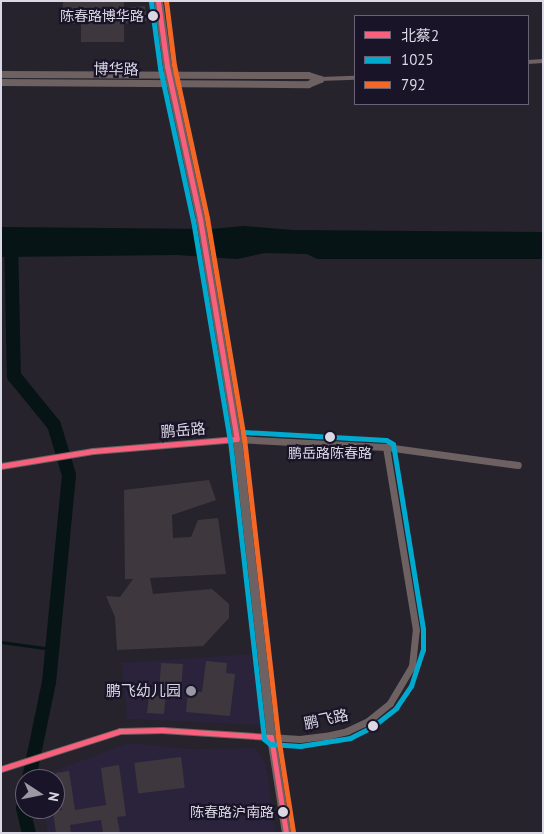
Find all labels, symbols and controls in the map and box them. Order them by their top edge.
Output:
place label: 陈春路博华路 [60,8,144,24]
marker: 陈春路博华路 [148,11,158,21]
legend [354,15,529,105]
text: 北蔡2 [401,26,439,45]
text: 1025 [401,50,434,69]
street label: 博华路 [93,60,139,78]
text: 792 [401,75,426,94]
street label: 鹏岳路 [160,419,206,441]
marker: 鹏岳路陈春路 [325,432,335,442]
place label: 鹏岳路陈春路 [288,445,372,461]
place label: 鹏飞幼儿园 [106,682,181,700]
marker: 鹏飞幼儿园 [185,685,197,697]
street label: 鹏飞路 [302,706,350,732]
unlabelled marker [368,721,378,731]
north arrow [15,769,65,819]
text: N [44,790,63,803]
place label: 陈春路沪南路 [190,804,274,820]
marker: 陈春路沪南路 [278,807,288,817]

